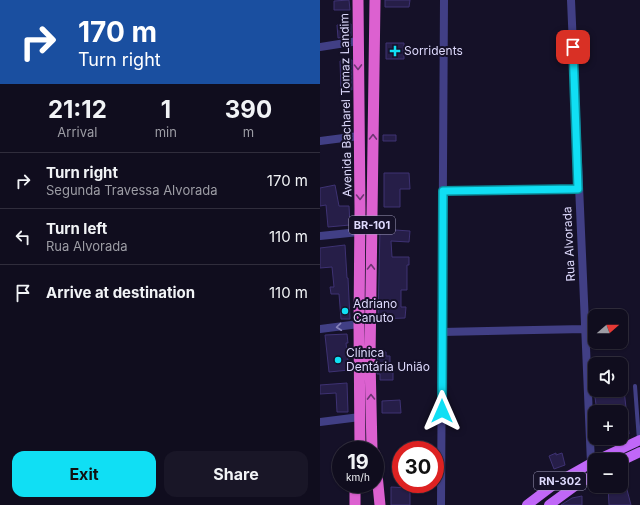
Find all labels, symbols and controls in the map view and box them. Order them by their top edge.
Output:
street label: Avenida Bacharel Tomaz Landim [336,13,355,197]
text: 170 m [78,15,157,49]
icon: right [12,16,64,68]
pin [556,30,590,64]
icon: arrive [562,36,584,58]
place label: Sorridents [404,43,463,58]
marker: Sorridents [389,45,401,57]
text: Turn right [78,49,161,70]
one-way arrow [354,64,362,70]
text: 21:12 [48,95,107,124]
text: 1 [161,95,171,124]
text: 390 [225,95,272,124]
text: Arrival [57,124,97,140]
text: min [155,124,177,140]
text: m [243,124,254,140]
one-way arrow [369,134,377,140]
text: Turn right [46,163,118,182]
icon: right [12,170,34,192]
text: 170 m [267,171,308,190]
text: Segunda Travessa Alvorada [46,182,218,198]
one-way arrow [356,194,364,200]
street label: Rua Alvorada [559,206,578,282]
road number: BR-101 [349,216,395,234]
text: Turn left [46,219,107,238]
icon: left [12,226,34,248]
text: 110 m [269,227,308,246]
text: Rua Alvorada [46,238,128,254]
one-way arrow [367,264,376,270]
icon: arrive [12,282,34,304]
text: Arrive at destination [46,283,195,302]
text: 110 m [269,283,308,302]
place label: Adriano Canuto [353,296,397,325]
marker: Adriano Canuto [340,306,350,316]
north arrow [588,309,628,349]
map controls [588,309,628,493]
one-way arrow [336,322,342,331]
place label: Clínica Dentária União [346,345,430,374]
marker: Clínica Dentária União [333,355,343,365]
button: sound [588,357,628,397]
position arrow [421,390,463,432]
one-way arrow [367,394,375,400]
button: + [588,405,628,445]
speed limit sign: 30 [392,441,444,493]
text: 19 [347,450,369,474]
button: Exit [12,451,156,497]
button: Share [164,451,308,497]
button: − [588,453,628,493]
text: km/h [346,471,370,483]
road number: RN-302 [534,472,586,490]

